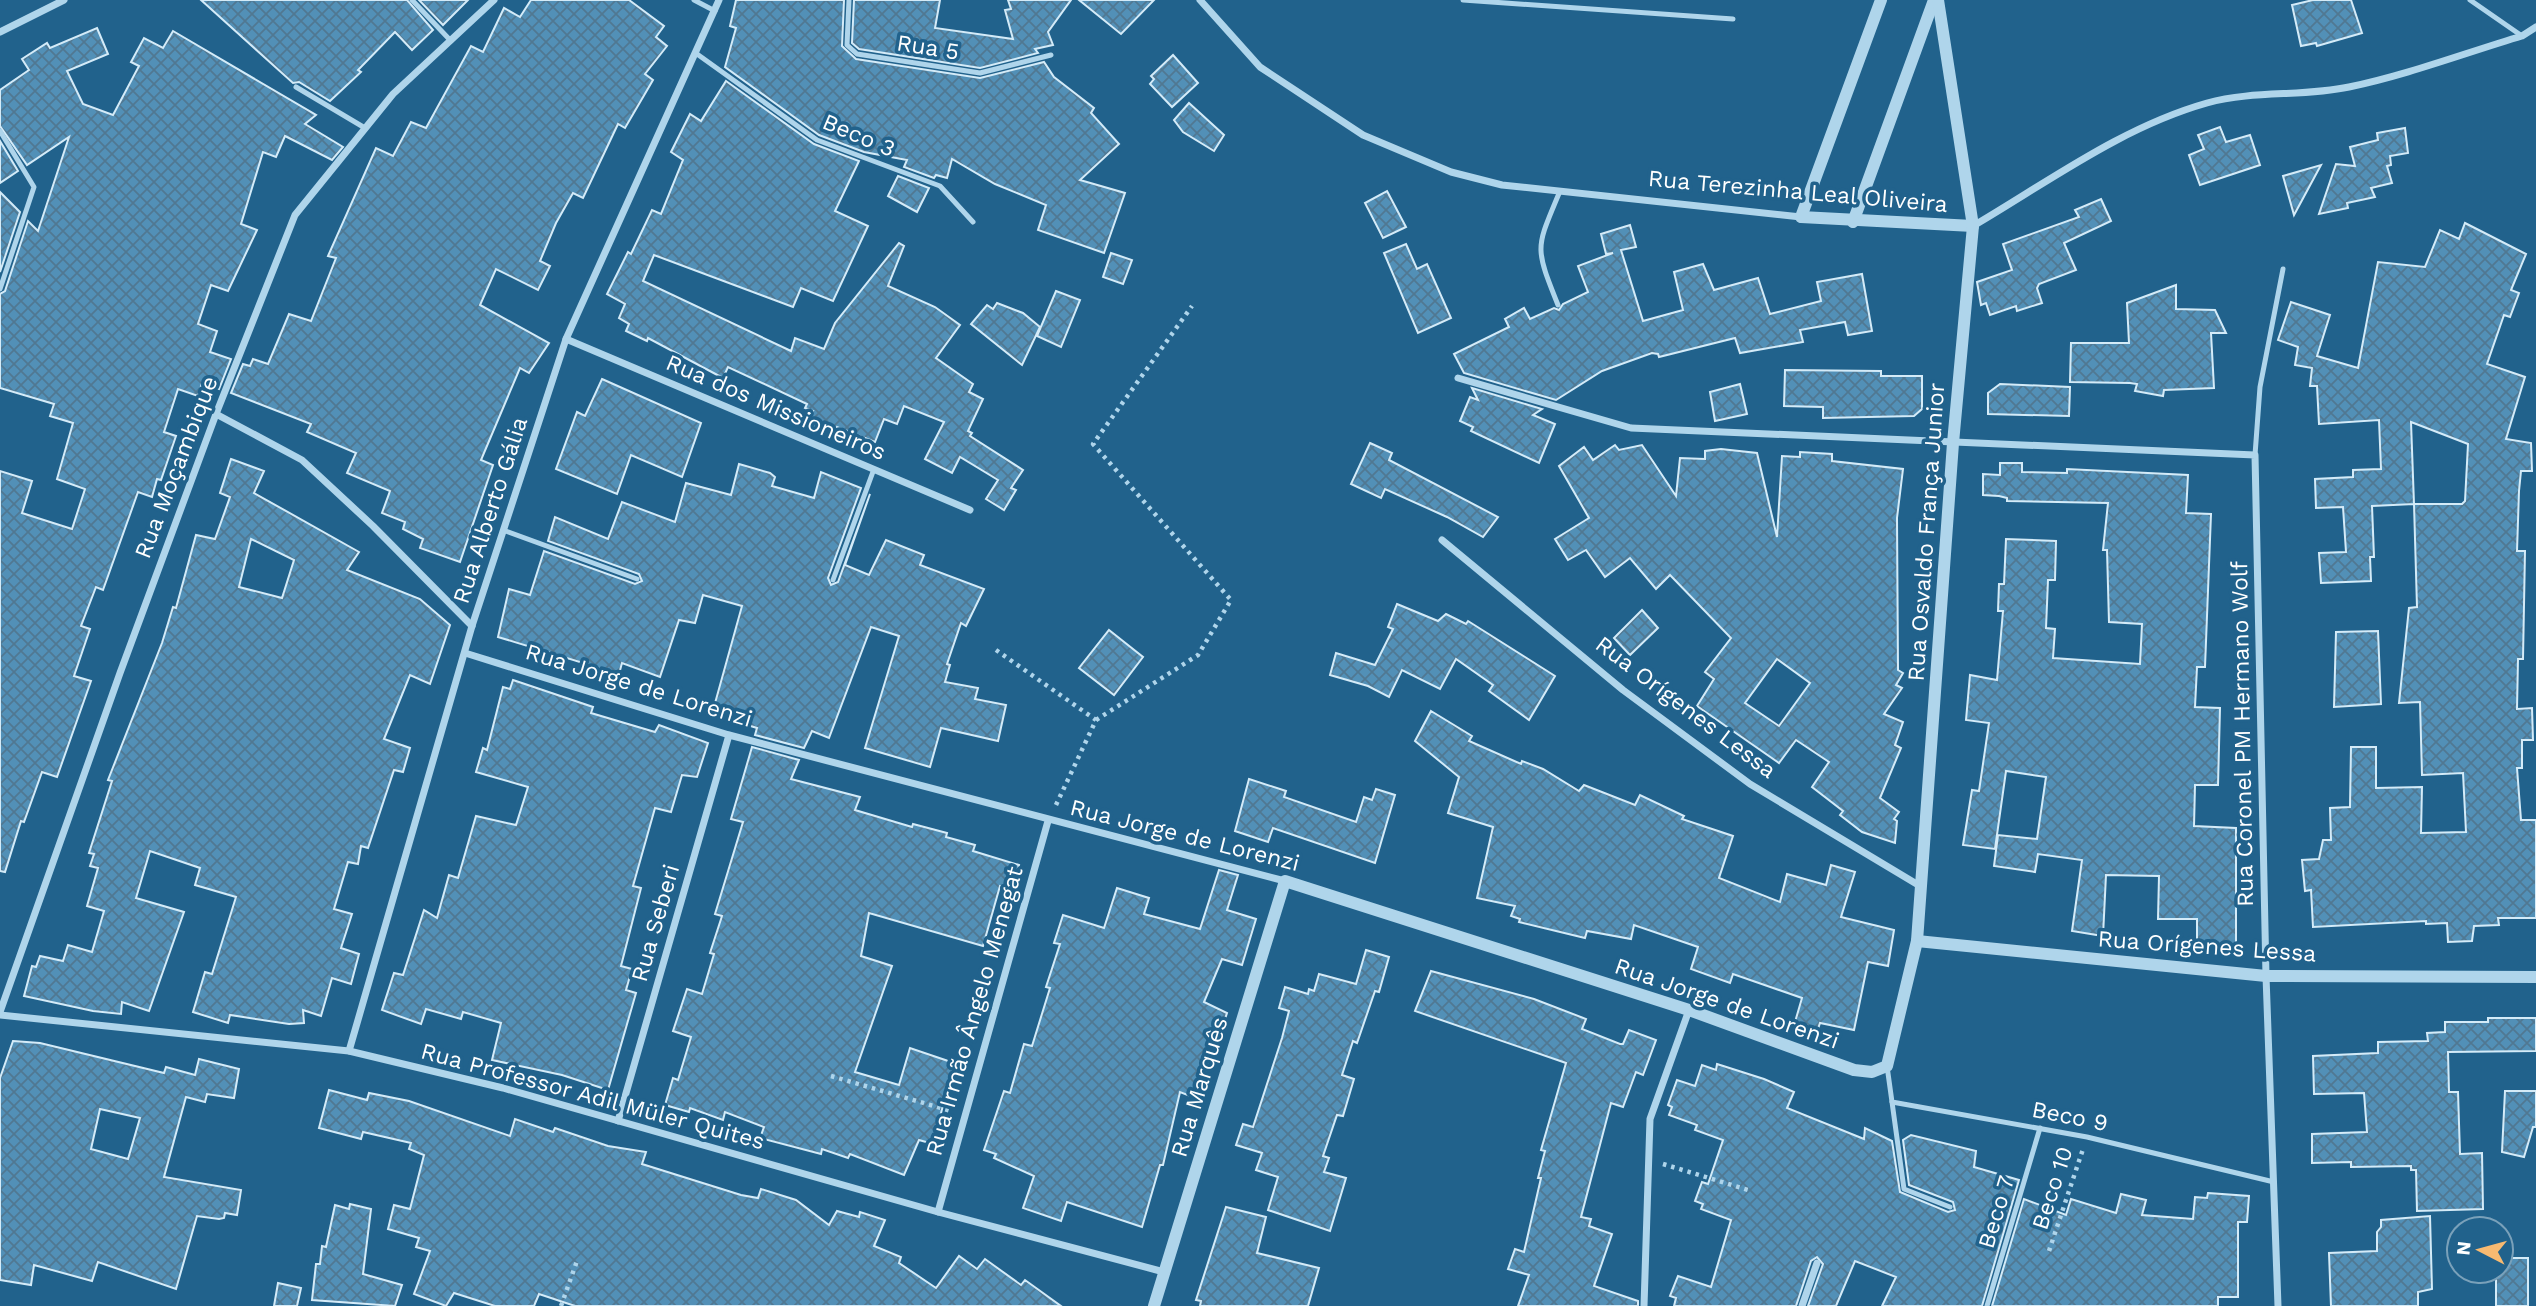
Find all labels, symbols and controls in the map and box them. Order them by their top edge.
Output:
street label: Rua 5 [895,29,961,66]
street label: Beco 3 [818,108,899,163]
street label: Rua Terezinha Leal Oliveira [1647,165,1949,218]
street label: Rua dos Missioneiros [662,349,890,466]
street label: Rua Moçambique [129,372,224,562]
street label: Rua Osvaldo França Junior [1903,382,1950,682]
street label: Rua Alberto Gália [448,414,533,607]
street label: Rua Coronel PM Hermano Wolf [2226,561,2259,907]
street label: Rua Orígenes Lessa [1590,631,1781,784]
street label: Rua Jorge de Lorenzi [522,638,755,733]
street label: Rua Jorge de Lorenzi [1067,794,1302,877]
street label: Rua Seberi [626,861,685,985]
street label: Rua Irmão Ângelo Menegat [920,863,1029,1159]
street label: Rua Orígenes Lessa [2097,925,2317,968]
street label: Rua Jorge de Lorenzi [1611,952,1843,1055]
street label: Rua Marquês [1165,1014,1234,1160]
street label: Rua Professor Adil Müler Quites [418,1038,768,1155]
street label: Beco 9 [2030,1096,2110,1137]
street label: Beco 10 [2026,1143,2079,1233]
street label: Beco 7 [1973,1172,2020,1252]
north arrow [2445,1215,2515,1285]
text: N [2451,1240,2476,1256]

